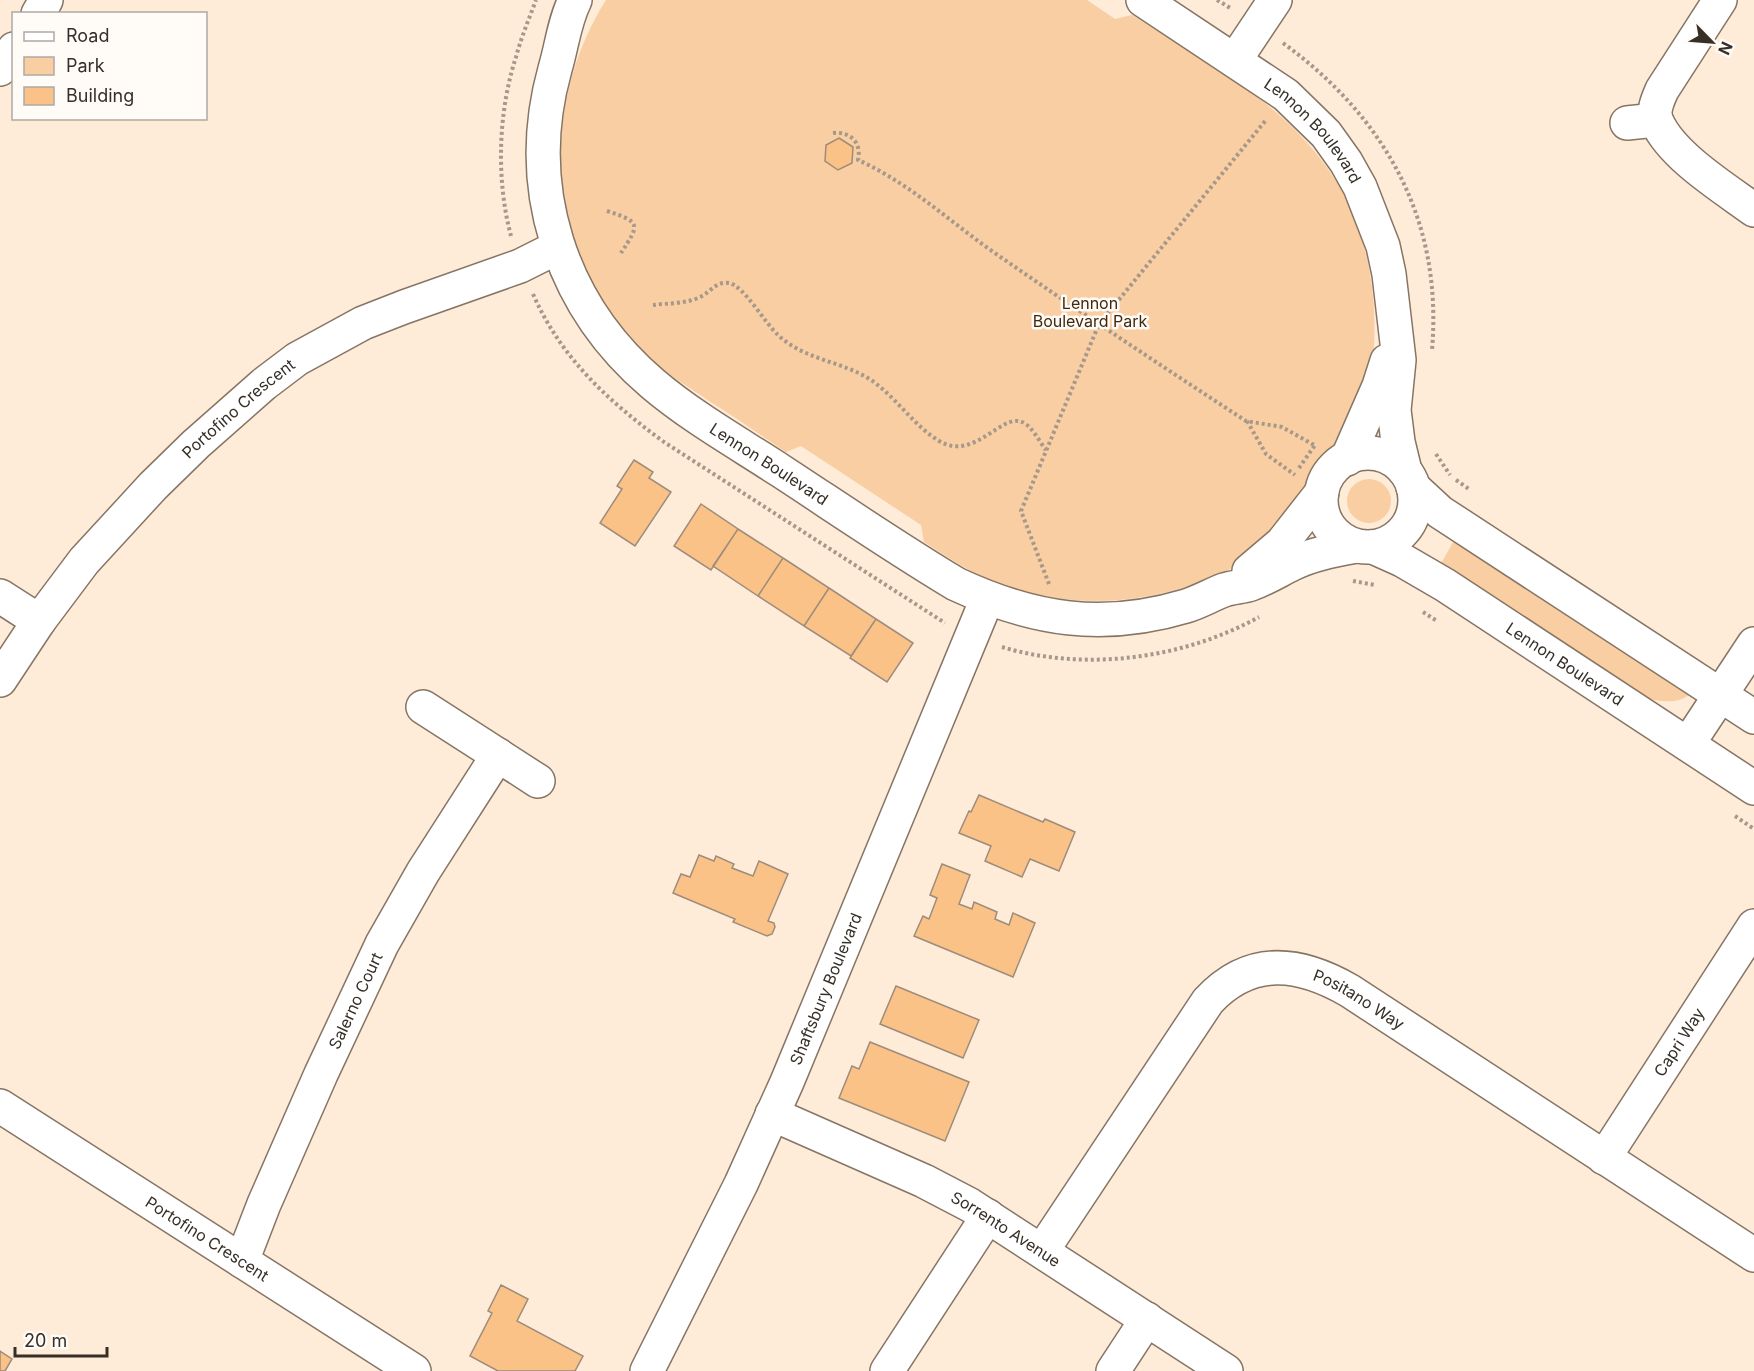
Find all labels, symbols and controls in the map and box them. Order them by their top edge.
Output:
legend [12,12,207,120]
north arrow [1682,12,1742,72]
text: Road [66,25,109,46]
text: N [1714,39,1737,58]
text: Park [66,55,105,76]
street label: Lennon Boulevard [1260,73,1366,186]
text: Building [66,85,134,106]
park label: Lennon Boulevard Park [1033,293,1148,331]
street label: Portofino Crescent [178,354,299,462]
street label: Lennon Boulevard [706,418,832,509]
street label: Lennon Boulevard [1502,618,1628,710]
street label: Shaftsbury Boulevard [785,910,866,1068]
street label: Salerno Court [324,949,387,1052]
street label: Positano Way [1311,965,1408,1034]
street label: Capri Way [1649,1004,1708,1080]
street label: Sorrento Avenue [948,1187,1064,1271]
street label: Portofino Crescent [142,1192,273,1285]
scale bar [15,1320,106,1358]
text: 20 m [24,1330,67,1351]

